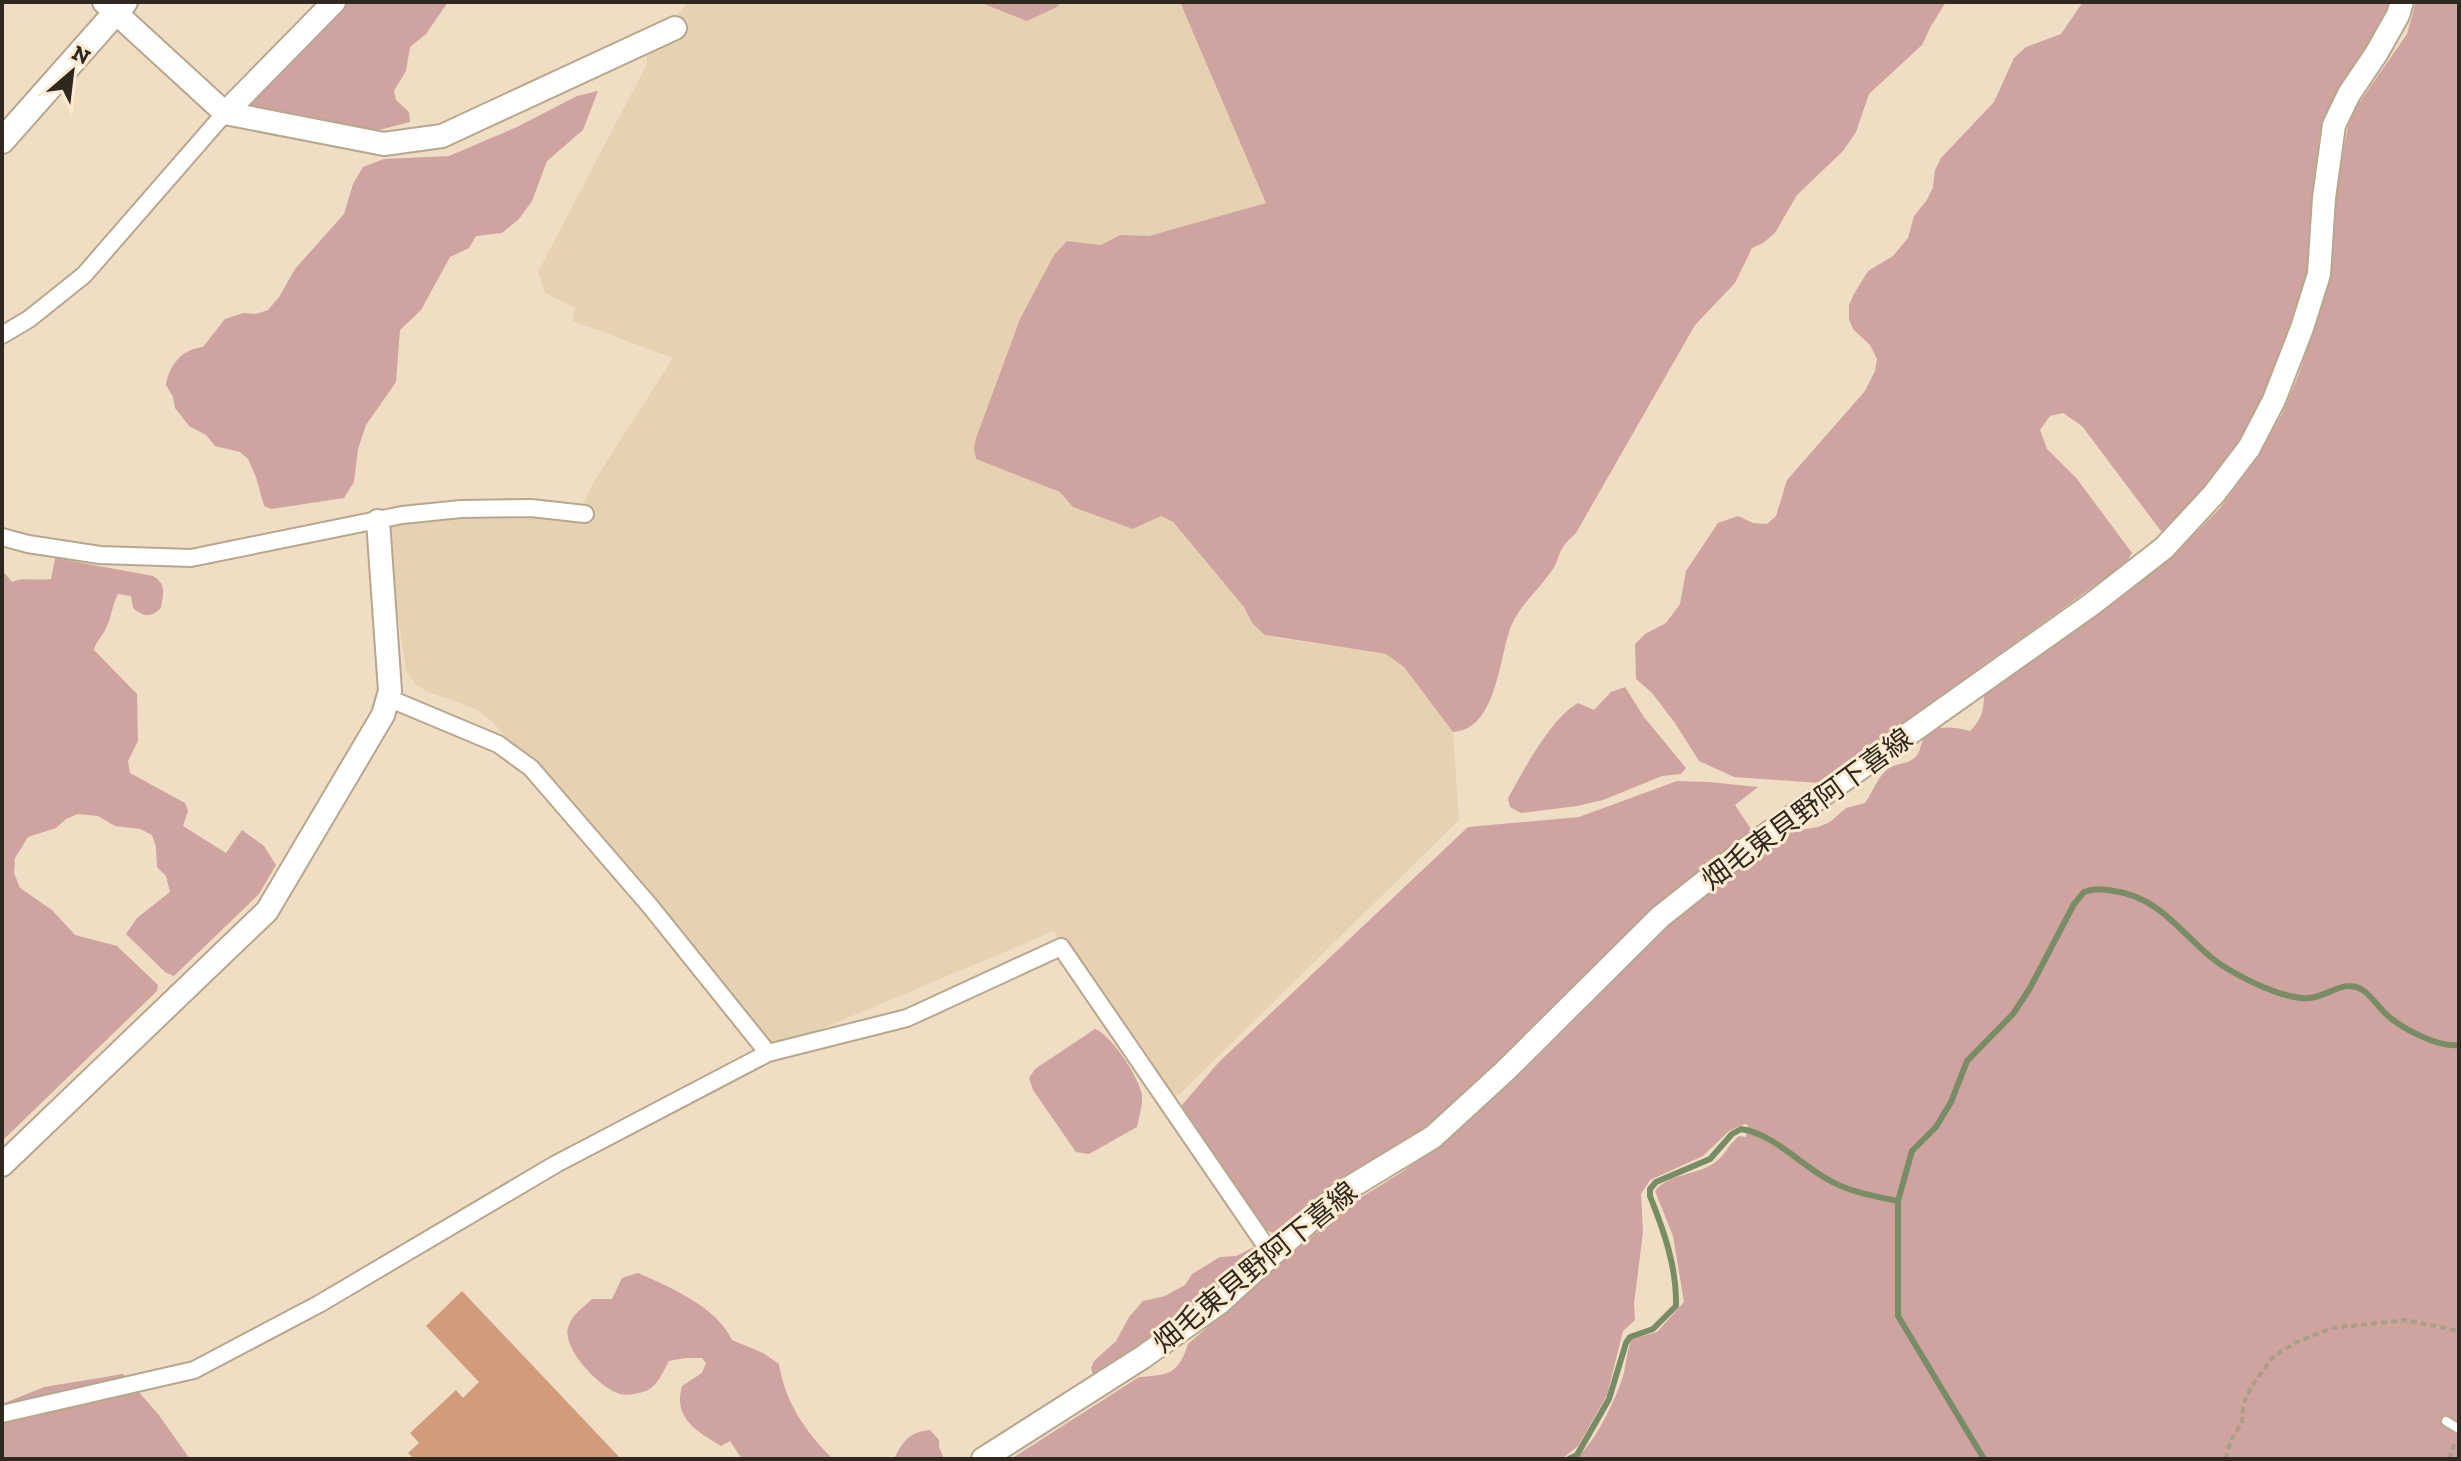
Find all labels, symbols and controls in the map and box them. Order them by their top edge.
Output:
north arrow [32,32,112,112]
text: N [67,39,95,71]
street label: 畑毛東貝野阿下喜線 [1695,722,1919,896]
street label: 畑毛東貝野阿下喜線 [1147,1175,1363,1359]

